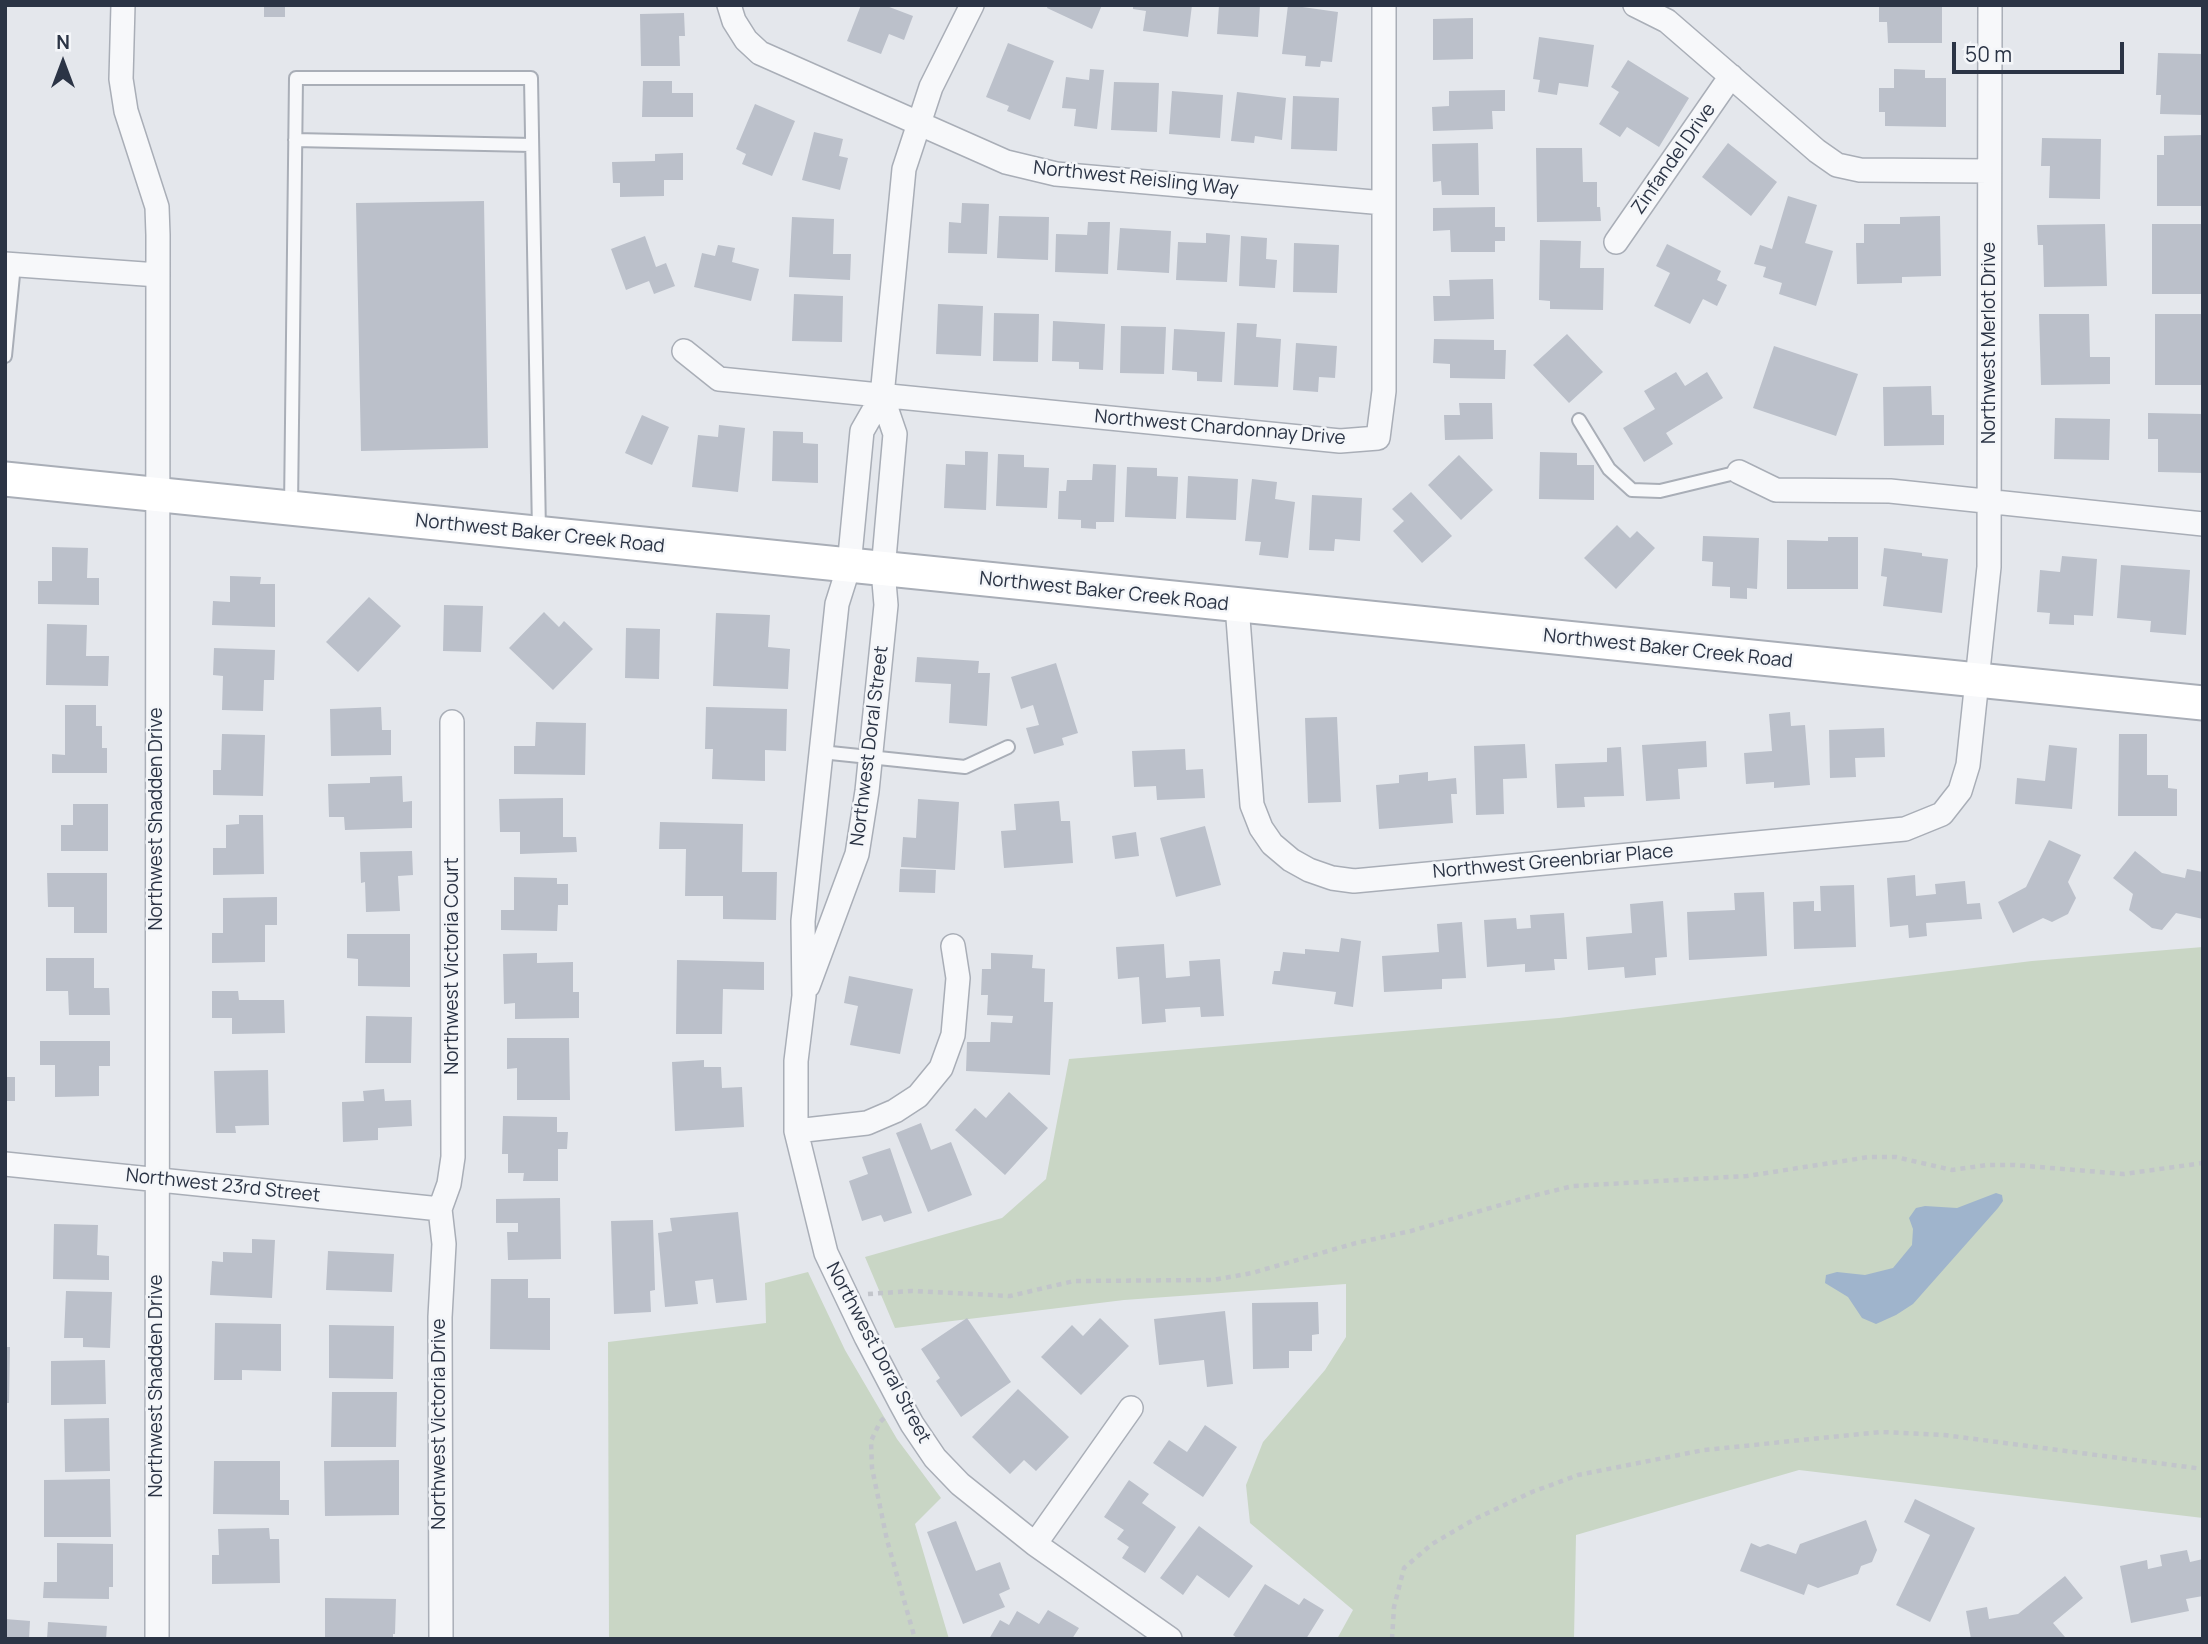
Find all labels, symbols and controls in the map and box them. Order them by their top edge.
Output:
north arrow [28,28,98,98]
scale bar [1956,28,2128,72]
text: N [56,29,70,55]
text: 50 m [1965,40,2012,68]
street label: Zinfandel Drive [1627,99,1721,219]
street label: Northwest Reisling Way [1032,157,1240,201]
street label: Northwest Merlot Drive [1979,242,2001,444]
street label: Northwest Chardonnay Drive [1093,406,1347,450]
street label: Northwest Baker Creek Road [414,510,666,558]
street label: Northwest Baker Creek Road [978,568,1230,616]
street label: Northwest Baker Creek Road [1542,625,1794,673]
street label: Northwest Doral Street [846,644,894,848]
street label: Northwest Shadden Drive [146,707,168,931]
street label: Northwest Greenbriar Place [1432,840,1674,884]
street label: Northwest Victoria Court [442,857,464,1075]
street label: Northwest 23rd Street [125,1164,321,1208]
street label: Northwest Doral Street [821,1259,935,1447]
street label: Northwest Shadden Drive [146,1274,168,1498]
street label: Northwest Victoria Drive [429,1318,451,1530]

